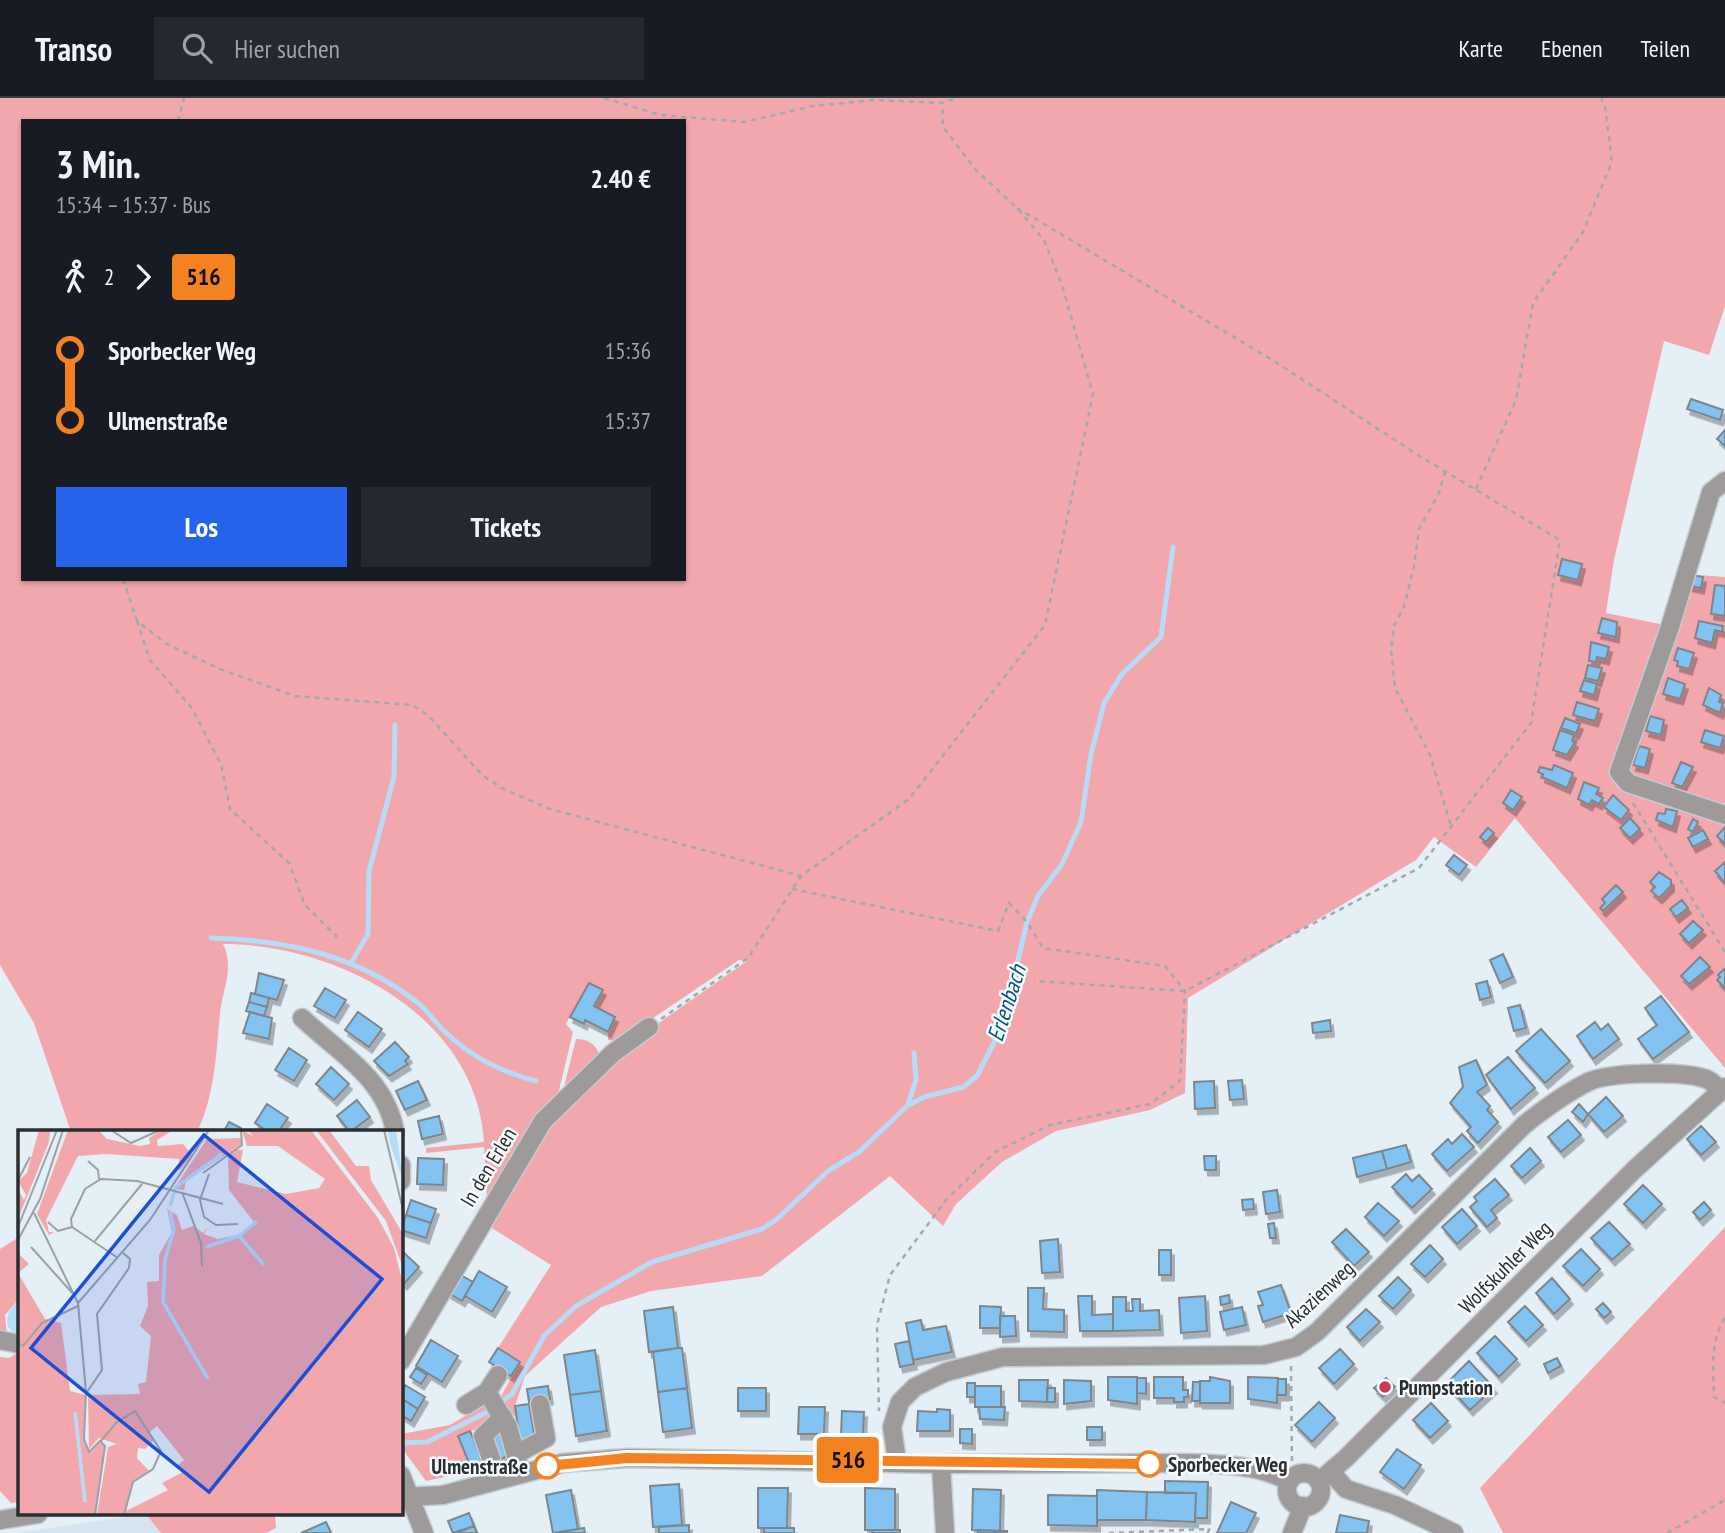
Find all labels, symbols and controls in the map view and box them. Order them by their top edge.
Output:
search box [154,17,644,80]
text: Transo [35,27,112,70]
icon: search [178,29,216,67]
text: Hier suchen [234,32,340,65]
text: Karte [1459,33,1503,64]
text: Ebenen [1541,33,1603,64]
text: Teilen [1641,33,1690,64]
text: 3 Min. [56,139,141,188]
text: 2.40 € [590,162,651,195]
text: 15:34 – 15:37 · Bus [56,190,211,219]
icon: walk [56,258,94,296]
icon: forward [124,258,162,296]
text: 516 [186,261,221,292]
text: 2 [104,262,114,291]
text: Sporbecker Weg [108,334,256,367]
text: 15:36 [605,336,651,365]
text: Ulmenstraße [108,404,228,437]
text: 15:37 [605,406,651,435]
button: Los [56,487,347,567]
button: Tickets [361,487,651,567]
water label: Erlenbach [980,959,1033,1045]
street label: In den Erlen [454,1123,522,1211]
inset map [18,1130,402,1516]
street label: Wolfskuhler Weg [1453,1215,1557,1319]
street label: Akazienweg [1278,1255,1360,1333]
place label: Pumpstation [1399,1374,1493,1401]
marker: Pumpstation [1377,1379,1393,1395]
line badge: 516 [808,1437,888,1483]
text: 516 [831,1444,865,1475]
marker: Sporbecker Weg [1136,1451,1162,1477]
place label: Sporbecker Weg [1168,1451,1288,1478]
place label: Ulmenstraße [431,1453,528,1480]
marker: Ulmenstraße [534,1453,560,1479]

